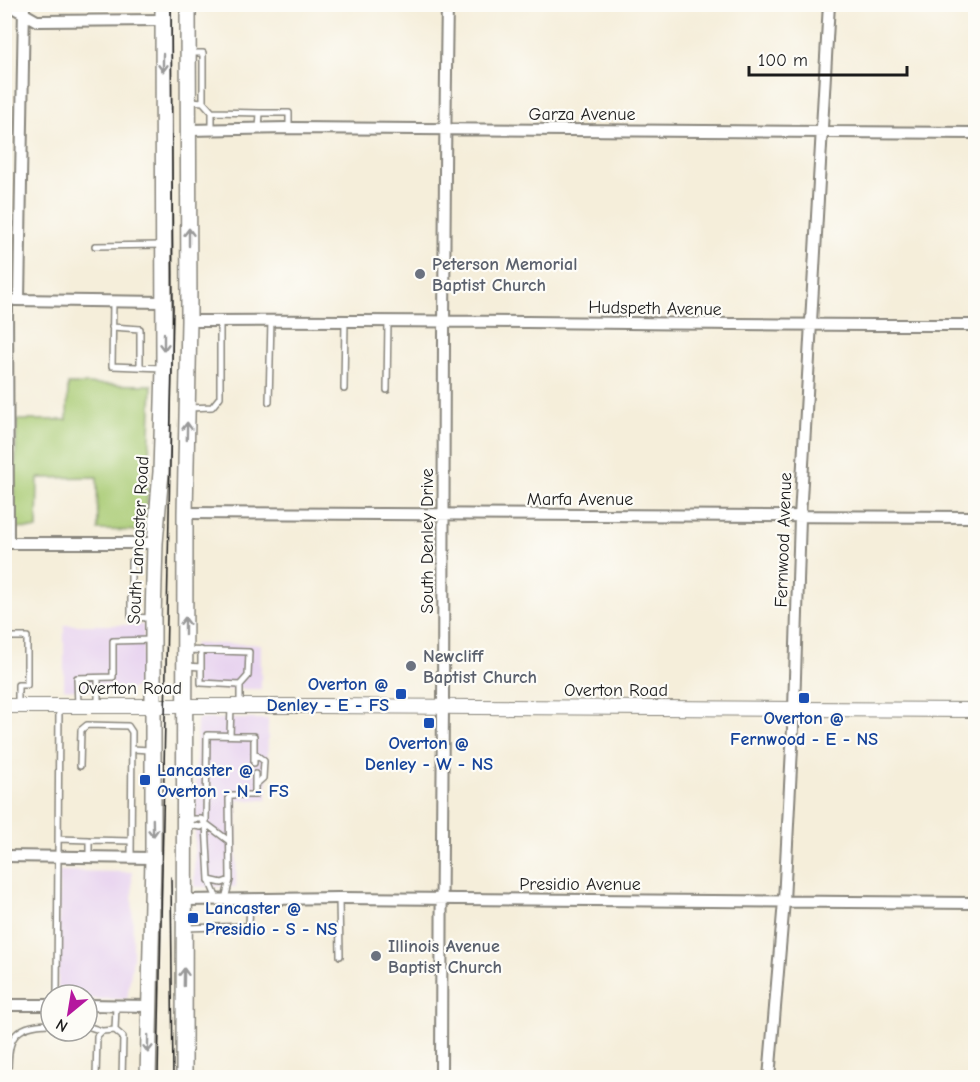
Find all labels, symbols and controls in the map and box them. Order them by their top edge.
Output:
scale bar [749,39,906,77]
text: 100 m [758,50,808,71]
one-way arrow [157,52,169,72]
street label: Garza Avenue [529,104,635,125]
one-way arrow [183,227,195,247]
place label: Peterson Memorial Baptist Church [432,254,578,296]
marker: Peterson Memorial Baptist Church [413,267,427,281]
street label: Hudspeth Avenue [588,297,722,320]
one-way arrow [158,331,170,351]
one-way arrow [181,422,193,442]
street label: South Lancaster Road [124,455,153,625]
street label: South Denley Drive [417,468,438,614]
street label: Fernwood Avenue [771,472,796,608]
street label: Marfa Avenue [527,489,633,510]
one-way arrow [179,617,191,637]
place label: Newcliff Baptist Church [423,646,537,688]
marker: Newcliff Baptist Church [404,659,418,673]
place label: Overton @ Denley - E - FS [267,674,389,716]
street label: Overton Road [78,678,182,699]
street label: Overton Road [564,680,668,701]
marker: Overton @ Denley - E - FS [394,687,408,701]
marker: Overton @ Fernwood - E - NS [797,691,811,705]
place label: Overton @ Fernwood - E - NS [730,708,878,750]
marker: Overton @ Denley - W - NS [422,716,436,730]
place label: Overton @ Denley - W - NS [365,733,493,775]
place label: Lancaster @ Overton - N - FS [157,760,289,802]
marker: Lancaster @ Overton - N - FS [138,773,152,787]
one-way arrow [147,818,159,838]
street label: Presidio Avenue [519,874,641,895]
place label: Lancaster @ Presidio - S - NS [205,898,338,940]
marker: Lancaster @ Presidio - S - NS [186,911,200,925]
place label: Illinois Avenue Baptist Church [388,936,502,978]
marker: Illinois Avenue Baptist Church [369,949,383,963]
one-way arrow [179,968,190,988]
north arrow [39,983,99,1043]
text: N [53,1015,71,1036]
one-way arrow [143,1034,154,1054]

